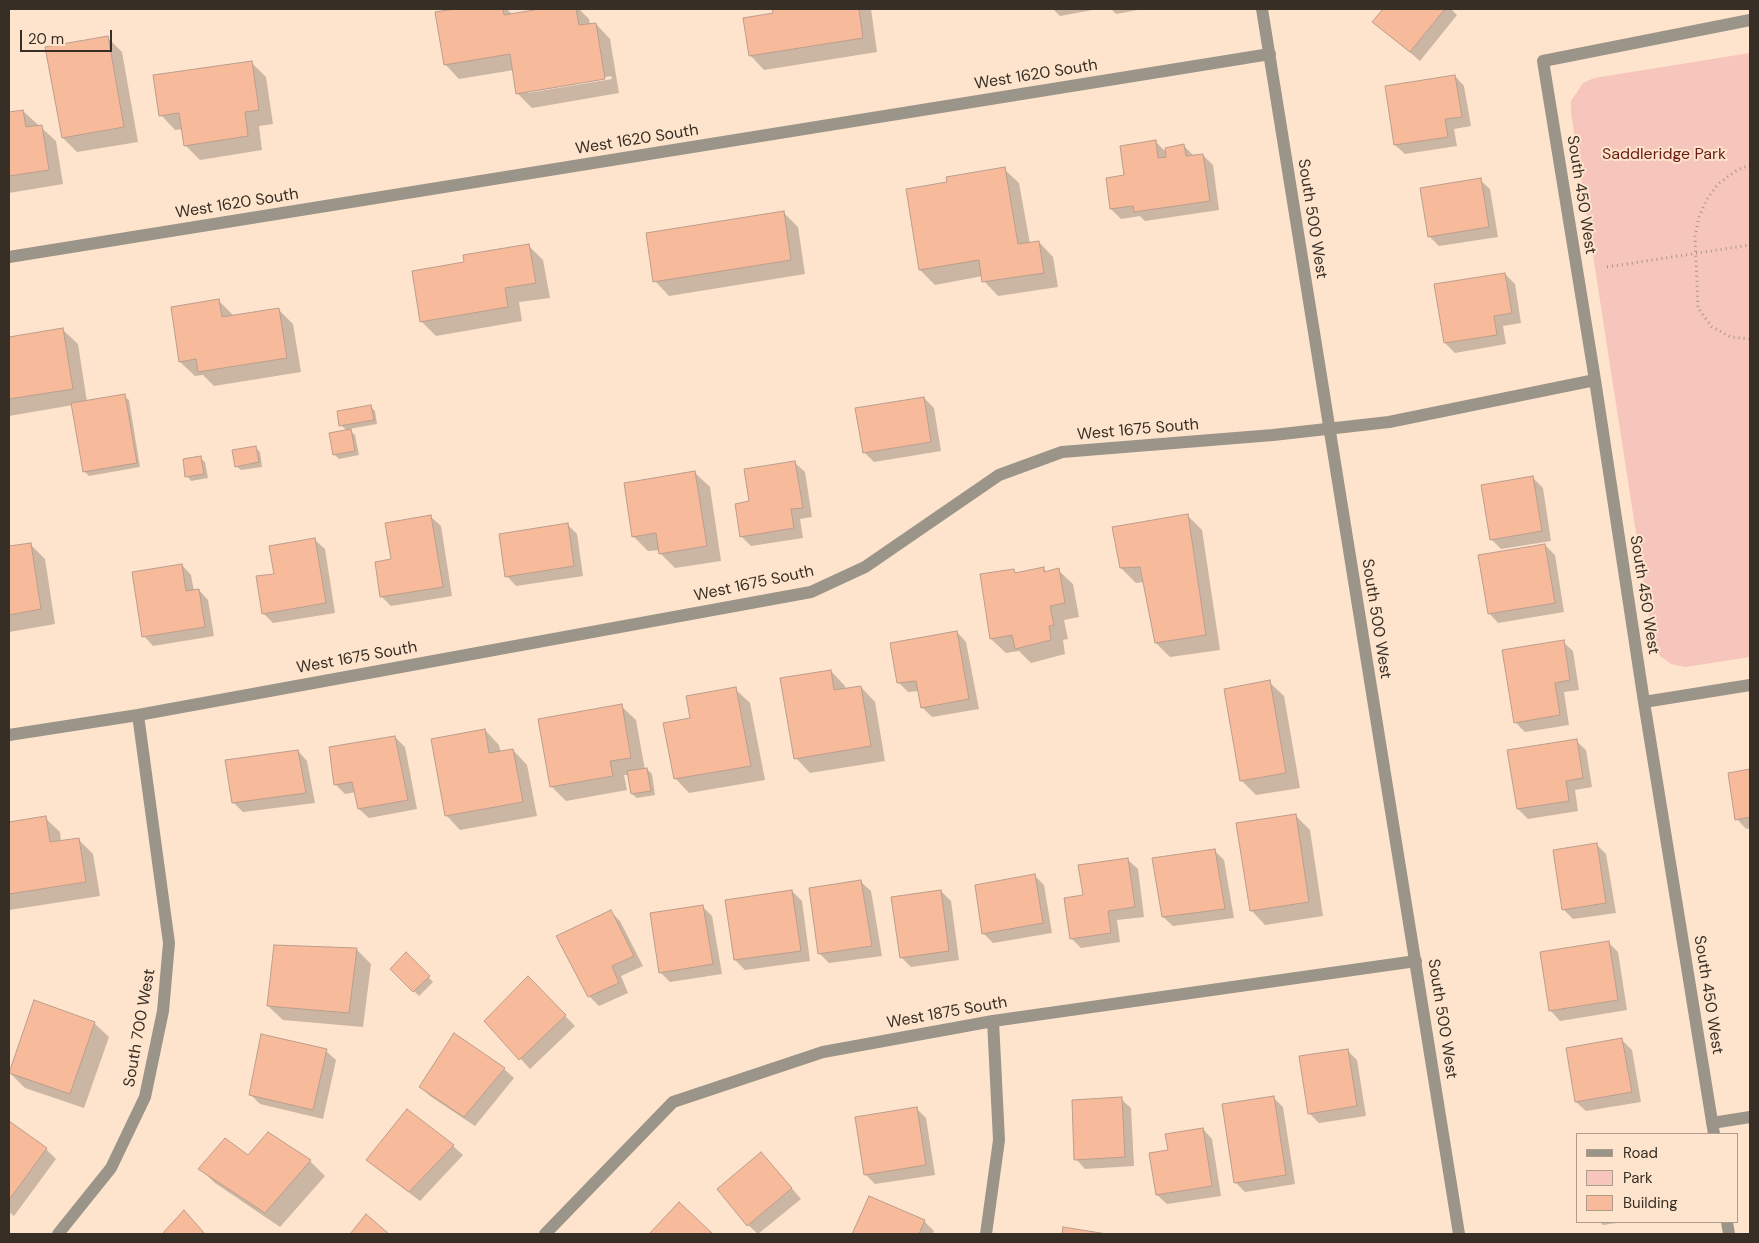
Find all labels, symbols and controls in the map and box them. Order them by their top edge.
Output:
scale bar [22,20,115,52]
text: 20 m [28,29,64,49]
street label: West 1620 South [973,56,1099,94]
street label: West 1620 South [574,121,700,159]
street label: South 450 West [1562,134,1600,256]
park label: Saddleridge Park [1602,145,1726,165]
street label: South 500 West [1293,158,1331,280]
street label: West 1620 South [174,185,300,223]
street label: West 1675 South [1076,415,1200,445]
street label: South 450 West [1625,534,1663,656]
street label: South 500 West [1357,558,1395,680]
street label: West 1675 South [692,562,816,606]
street label: West 1675 South [295,638,419,678]
street label: South 450 West [1689,934,1727,1056]
street label: South 500 West [1423,958,1461,1080]
street label: South 700 West [120,967,160,1089]
street label: West 1875 South [885,993,1009,1033]
legend [1576,1133,1739,1223]
text: Road [1623,1143,1658,1163]
text: Park [1623,1168,1653,1188]
text: Building [1623,1193,1678,1213]

